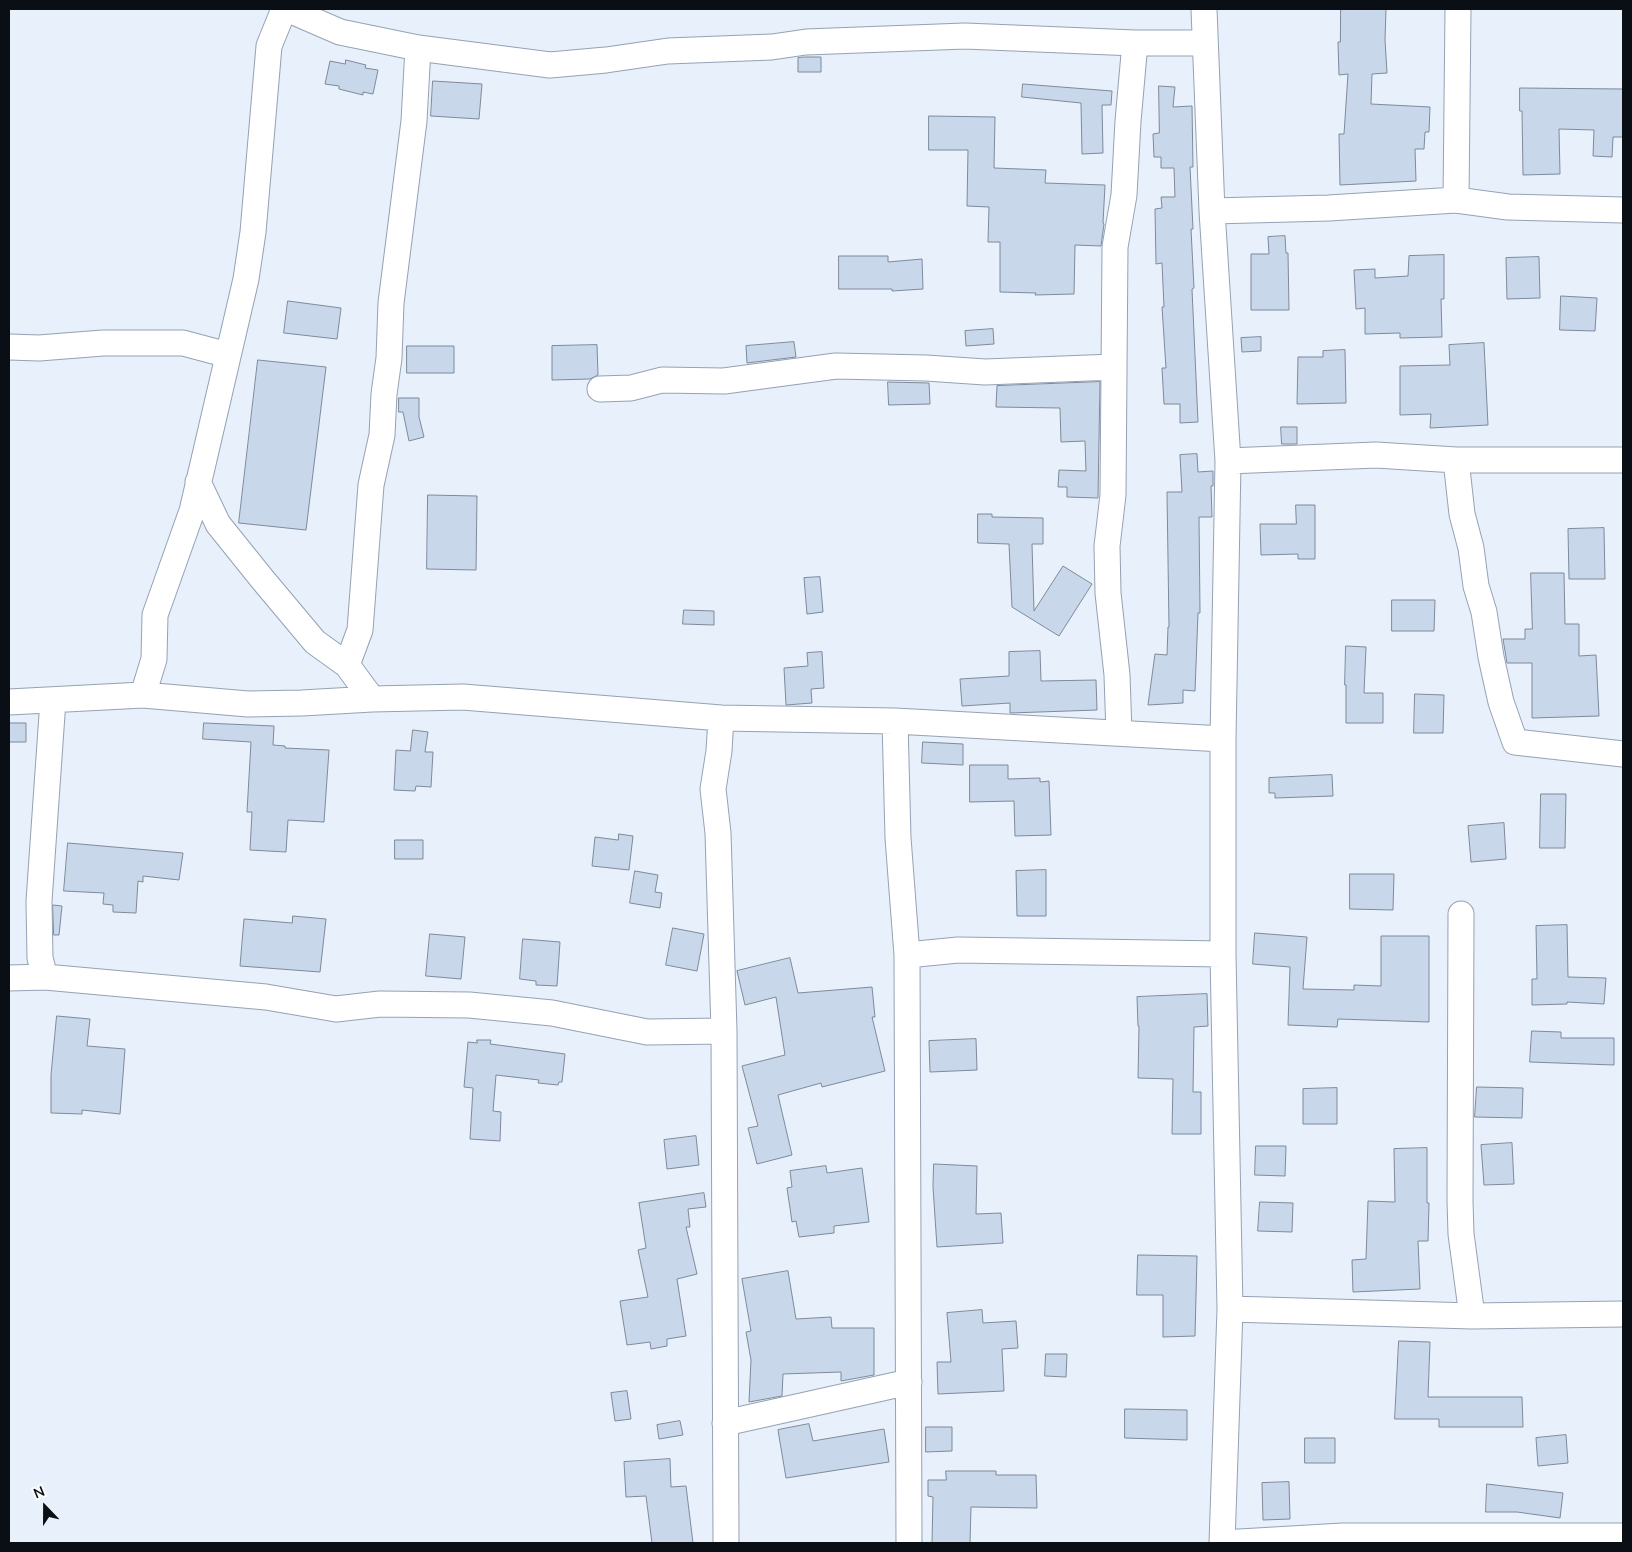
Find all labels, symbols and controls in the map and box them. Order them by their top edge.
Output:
north arrow [20,1482,70,1532]
text: N [31,1482,48,1503]

